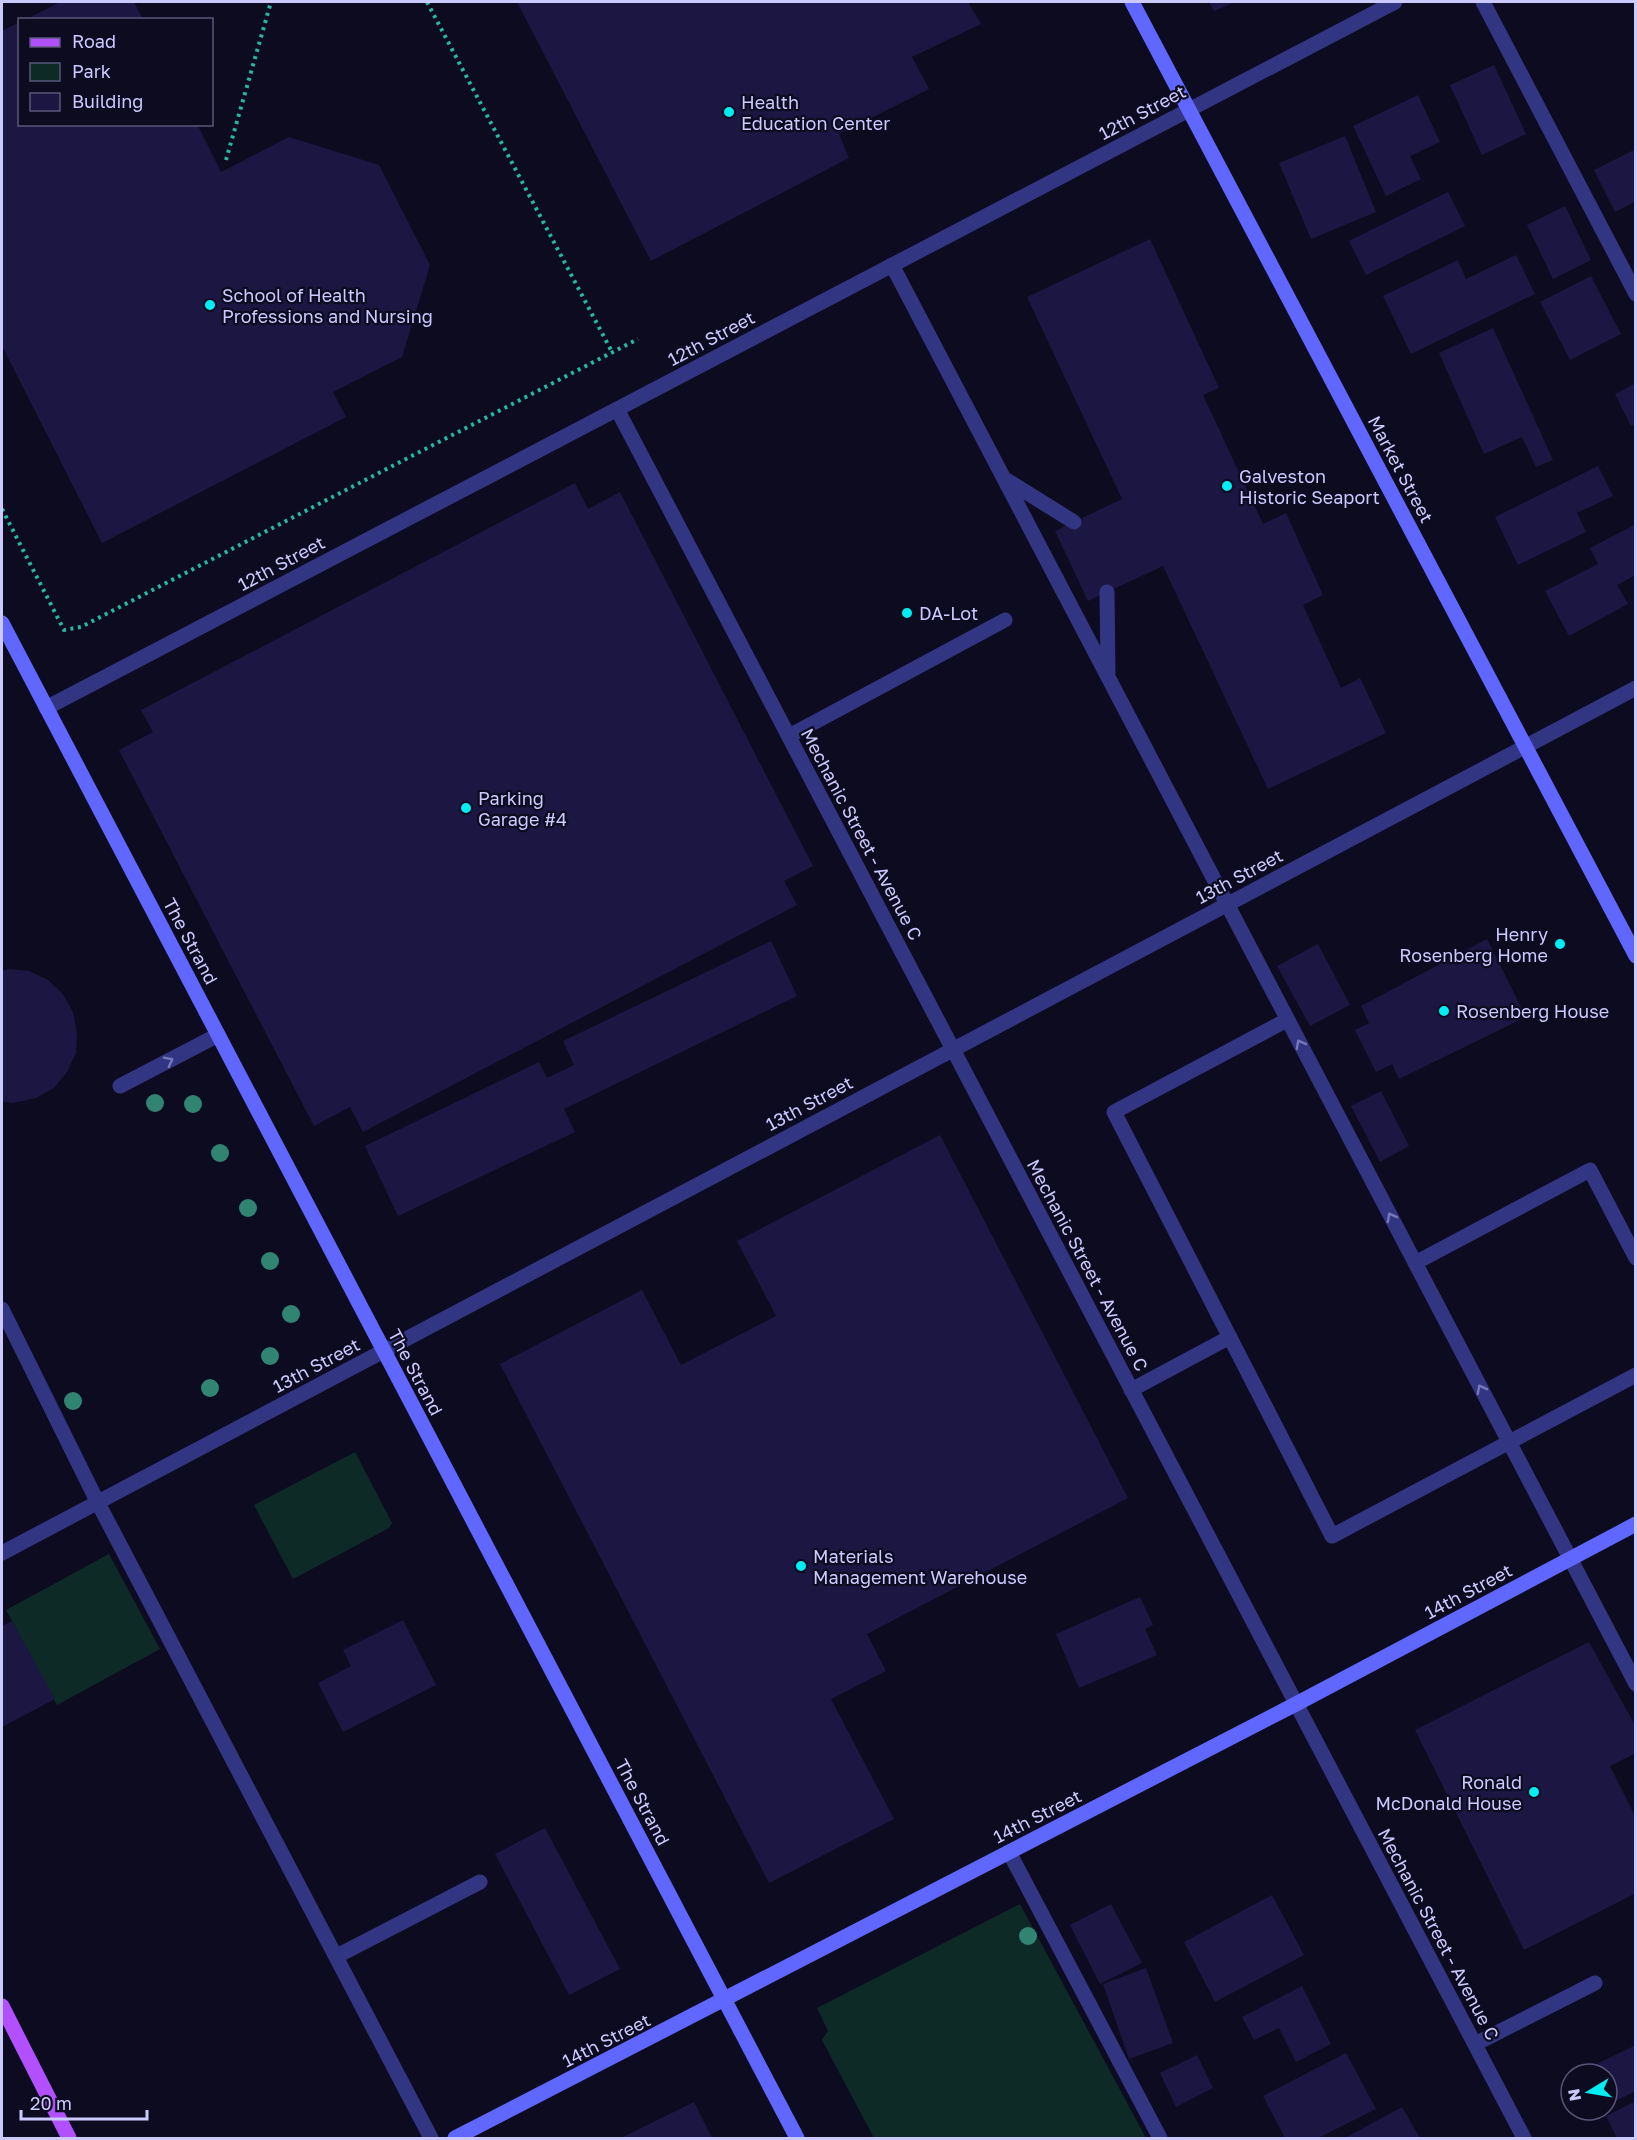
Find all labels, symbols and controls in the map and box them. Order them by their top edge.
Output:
legend [18,18,213,126]
text: Road [72,30,116,52]
text: Park [72,60,111,82]
street label: 12th Street [1095,80,1189,144]
text: Building [72,90,143,112]
place label: Health Education Center [741,91,890,134]
marker: Health Education Center [722,105,736,119]
place label: School of Health Professions and Nursing [222,284,433,327]
marker: School of Health Professions and Nursing [203,298,217,312]
street label: 12th Street [664,306,758,370]
street label: Market Street [1364,412,1438,526]
place label: Galveston Historic Seaport [1239,465,1380,508]
marker: Galveston Historic Seaport [1220,479,1234,493]
street label: 12th Street [234,531,328,595]
place label: DA-Lot [919,602,978,624]
marker: DA-Lot [900,606,914,620]
street label: Mechanic Street - Avenue C [797,724,927,944]
place label: Parking Garage #4 [478,787,567,830]
marker: Parking Garage #4 [459,801,473,815]
street label: 13th Street [1192,844,1286,908]
street label: The Strand [159,894,223,988]
place label: Henry Rosenberg Home [1399,923,1548,966]
marker: Henry Rosenberg Home [1553,937,1567,951]
place label: Rosenberg House [1456,1000,1609,1022]
marker: Rosenberg House [1437,1004,1451,1018]
one-way arrow [1296,1040,1307,1050]
one-way arrow [163,1057,174,1068]
street label: 13th Street [762,1071,856,1135]
street label: Mechanic Street - Avenue C [1023,1155,1153,1375]
one-way arrow [1386,1212,1398,1223]
street label: The Strand [384,1325,448,1419]
street label: 13th Street [269,1333,363,1397]
one-way arrow [1477,1385,1488,1395]
place label: Materials Management Warehouse [813,1545,1027,1588]
marker: Materials Management Warehouse [794,1559,808,1573]
street label: 14th Street [1421,1559,1515,1623]
street label: The Strand [611,1755,675,1849]
place label: Ronald McDonald House [1376,1771,1522,1814]
street label: 14th Street [989,1784,1085,1848]
marker: Ronald McDonald House [1527,1785,1541,1799]
street label: Mechanic Street - Avenue C [1374,1824,1504,2044]
street label: 14th Street [558,2008,654,2072]
north arrow [1559,2062,1619,2122]
scale bar [21,2083,147,2121]
text: N [1563,2087,1585,2103]
text: 20 m [30,2092,72,2114]

